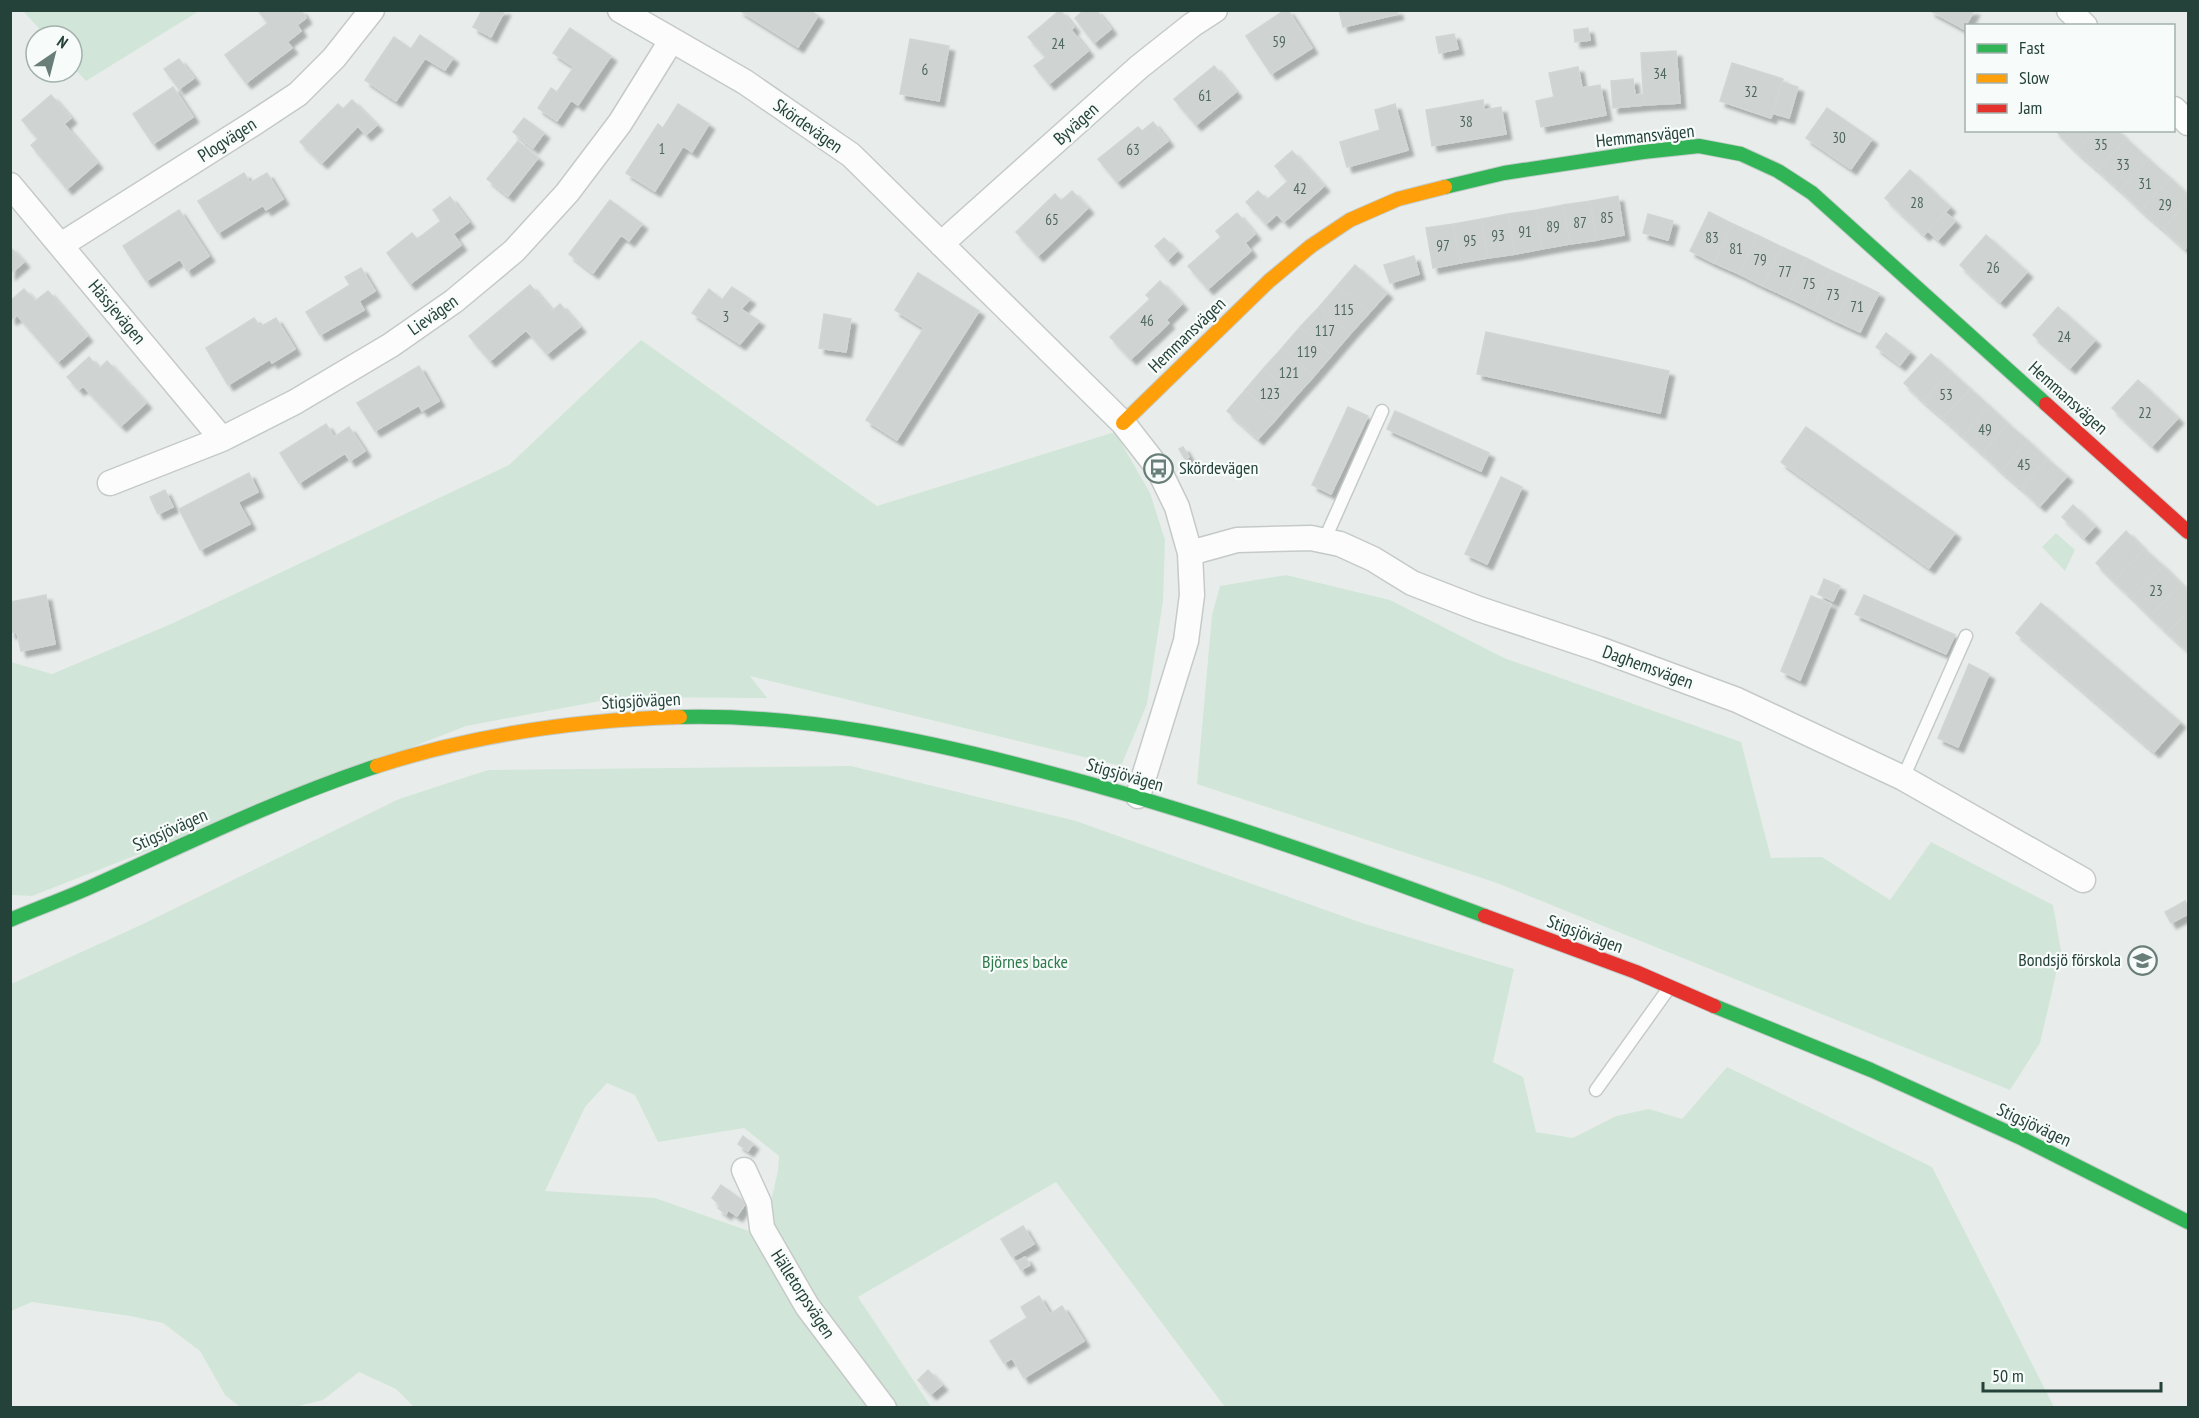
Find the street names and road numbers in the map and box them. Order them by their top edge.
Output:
street label: Skördevägen [769,93,847,158]
street label: Byvägen [1048,97,1103,150]
street label: Plogvägen [193,112,260,167]
street label: Hemmansvägen [1595,119,1695,152]
street label: Hässjevägen [84,275,151,349]
street label: Lievägen [403,289,462,340]
street label: Hemmansvägen [1143,292,1230,377]
street label: Hemmansvägen [2024,356,2113,439]
street label: Daghemsvägen [1600,639,1697,694]
street label: Stigsjövägen [601,687,681,714]
street label: Stigsjövägen [1084,753,1166,796]
street label: Stigsjövägen [129,803,211,856]
street label: Stigsjövägen [1544,909,1626,958]
street label: Stigsjövägen [1993,1097,2075,1152]
street label: Hälletorpsvägen [766,1245,841,1343]

